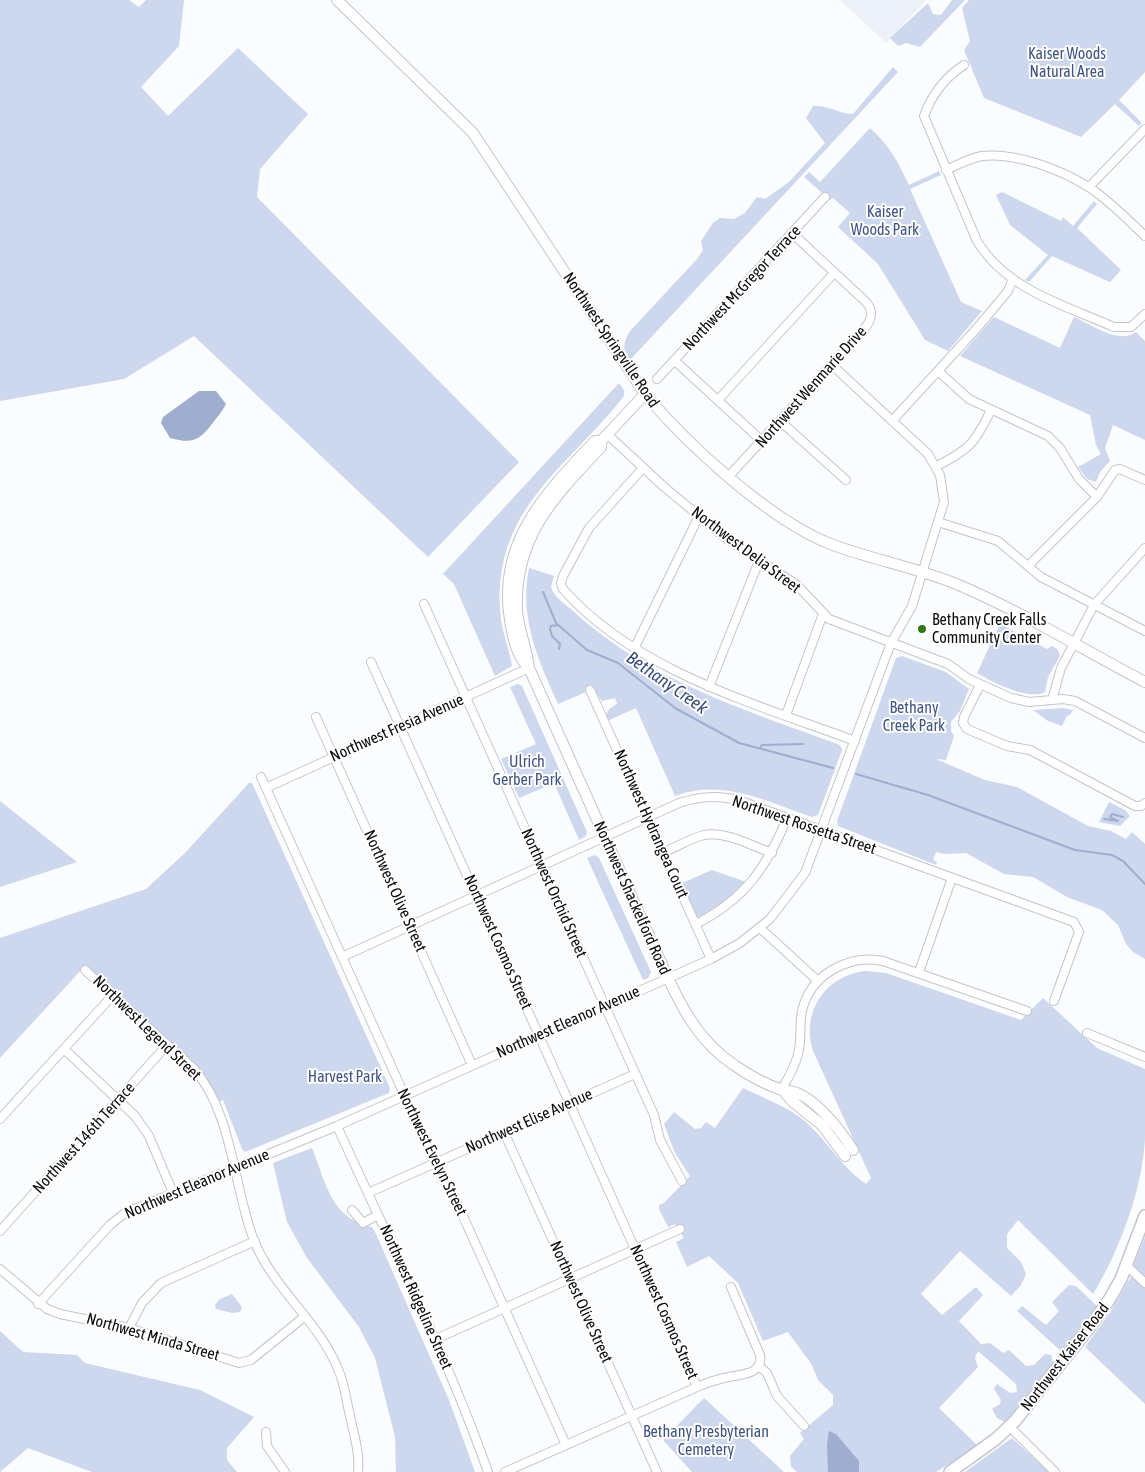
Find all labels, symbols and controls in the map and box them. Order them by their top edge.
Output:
park label: Kaiser Woods Natural Area [1028,44,1106,82]
park label: Kaiser Woods Park [851,202,919,240]
street label: Northwest McGregor Terrace [679,221,805,355]
street label: Northwest Springville Road [559,269,663,411]
street label: Northwest Wenmarie Drive [751,322,871,452]
street label: Northwest Delia Street [688,503,804,597]
place label: Bethany Creek Falls Community Center [932,610,1046,648]
marker: Bethany Creek Falls Community Center [916,623,928,635]
water label: Bethany Creek [622,647,712,719]
street label: Northwest Fresia Avenue [327,690,467,766]
park label: Bethany Creek Park [883,698,945,736]
street label: Northwest Hydrangea Court [609,747,693,901]
park label: Ulrich Gerber Park [493,752,561,790]
street label: Northwest Rossetta Street [729,791,879,859]
street label: Northwest Shackelford Road [589,818,675,978]
street label: Northwest Orchid Street [517,825,591,961]
street label: Northwest Olive Street [360,827,430,955]
street label: Northwest Cosmos Street [460,872,536,1012]
street label: Northwest Legend Street [89,971,205,1085]
street label: Northwest Eleanor Avenue [493,982,643,1062]
park label: Harvest Park [308,1067,382,1087]
street label: Northwest 146th Terrace [29,1078,139,1198]
street label: Northwest Elise Avenue [462,1084,596,1158]
street label: Northwest Evelyn Street [393,1085,471,1219]
street label: Northwest Eleanor Avenue [122,1145,272,1223]
street label: Northwest Ridgeline Street [375,1222,457,1372]
street label: Northwest Olive Street [546,1238,616,1366]
street label: Northwest Cosmos Street [626,1242,702,1382]
street label: Northwest Kaiser Road [1017,1299,1113,1415]
street label: Northwest Minda Street [84,1309,222,1365]
park label: Bethany Presbyterian Cemetery [643,1422,769,1460]

